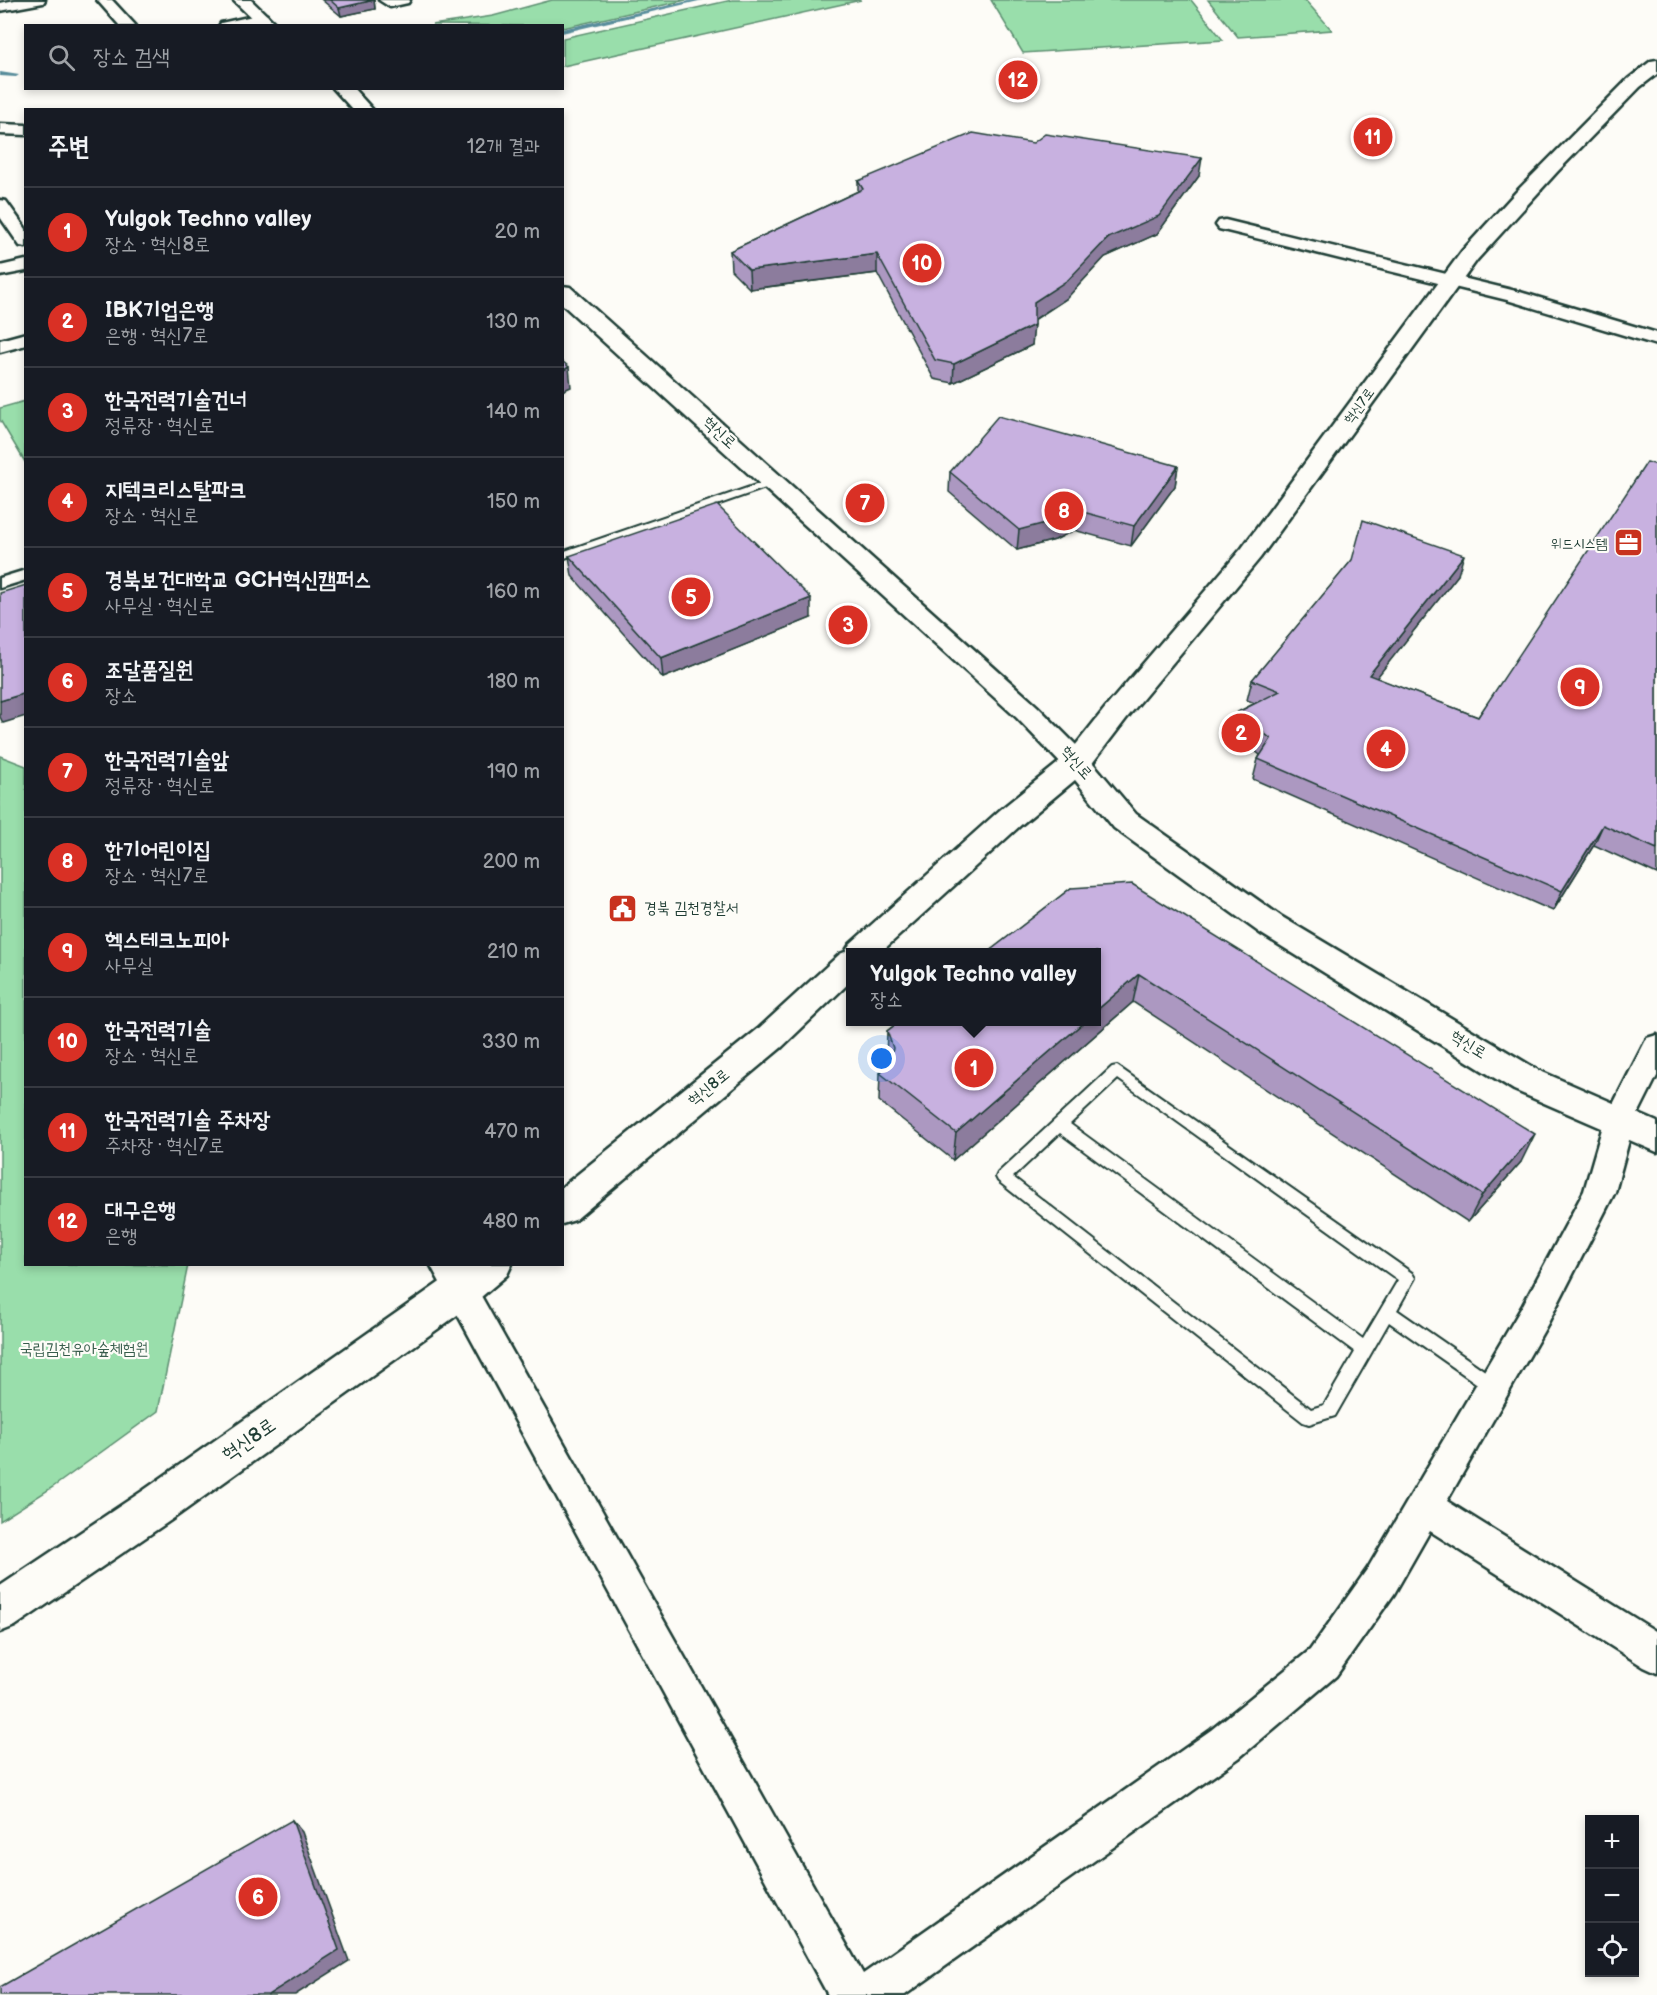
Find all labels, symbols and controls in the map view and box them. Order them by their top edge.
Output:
search box [24,24,564,90]
icon: search [45,41,78,74]
text: 장소 검색 [93,44,170,71]
pin: 12 [998,58,1038,103]
pin: 11 [1354,114,1392,160]
text: 주변 [48,132,90,163]
text: 12개 결과 [467,135,540,159]
text: Yulgok Techno valley [105,206,311,233]
text: 1 [63,220,72,244]
text: 20 m [495,220,540,244]
text: 장소 · 혁신8로 [105,233,210,257]
pin: 10 [902,240,942,286]
text: IBK기업은행 [105,297,214,324]
text: 2 [62,310,73,334]
text: 130 m [486,310,540,334]
text: 은행 · 혁신7로 [105,324,208,348]
street label: 혁신7로 [1340,385,1378,427]
text: 한국전력기술건너 [105,387,247,414]
text: 3 [62,400,73,424]
text: 140 m [486,400,540,424]
street label: 혁신로 [698,413,740,453]
text: 정류장 · 혁신로 [105,414,215,438]
text: 지텍크리스탈파크 [105,477,247,504]
pin: 7 [846,480,884,526]
pin: 8 [1044,488,1084,534]
text: 4 [62,490,73,514]
text: 150 m [487,490,540,514]
text: 장소 · 혁신로 [105,504,199,528]
office icon: 위드시스템 [1612,527,1644,559]
place label: 위드시스템 [1551,535,1608,552]
text: 경북보건대학교 GCH혁신캠퍼스 [105,567,371,594]
pin: 5 [672,574,710,620]
text: 5 [62,580,73,604]
text: 160 m [486,580,540,604]
text: 사무실 · 혁신로 [105,594,215,618]
pin: 3 [828,602,868,648]
text: 조달품질원 [105,657,194,684]
pin: 9 [1560,664,1600,710]
text: 6 [61,670,74,694]
text: 180 m [487,670,540,694]
text: 장소 [105,684,137,708]
pin: 2 [1222,710,1260,756]
pin: 4 [1366,726,1406,771]
street label: 혁신로 [1056,742,1096,784]
text: 한국전력기술앞 [105,747,229,774]
text: 7 [62,760,73,784]
text: 190 m [487,760,540,784]
text: 정류장 · 혁신로 [105,774,215,798]
text: 한기어린이집 [105,837,211,864]
text: 8 [61,850,74,874]
text: 200 m [483,850,540,874]
text: 장소 · 혁신7로 [105,864,208,888]
public building icon: 경북 김천경찰서 [607,892,639,924]
place label: 경북 김천경찰서 [644,899,738,918]
text: 헥스테크노피아 [105,927,229,954]
text: 9 [62,940,73,964]
text: 210 m [487,940,540,964]
popup [846,948,1101,1026]
text: 사무실 [105,954,153,978]
text: Yulgok Techno valley [870,961,1077,988]
text: 장소 [870,988,903,1012]
text: 한국전력기술 [105,1017,211,1044]
street label: 혁신로 [1447,1027,1489,1063]
text: 10 [57,1030,78,1054]
text: 330 m [482,1030,540,1054]
text: 장소 · 혁신로 [105,1044,199,1068]
your location [867,1044,896,1073]
pin: 1 [954,1046,994,1090]
street label: 혁신8로 [685,1065,733,1111]
text: 한국전력기술 주차장 [105,1107,270,1134]
text: 11 [59,1120,76,1144]
text: 470 m [484,1120,540,1144]
text: 주차장 · 혁신7로 [105,1134,224,1158]
text: 대구은행 [105,1197,176,1224]
text: 12 [57,1210,78,1234]
text: 480 m [482,1210,540,1234]
text: 은행 [105,1224,137,1248]
park label: 국립김천유아숲체험원 [20,1340,148,1359]
street label: 혁신8로 [218,1413,280,1467]
map controls [1585,1815,1639,1977]
button: + [1585,1815,1639,1869]
button: − [1585,1869,1639,1923]
pin: 6 [238,1874,278,1920]
button: locate [1585,1923,1639,1977]

